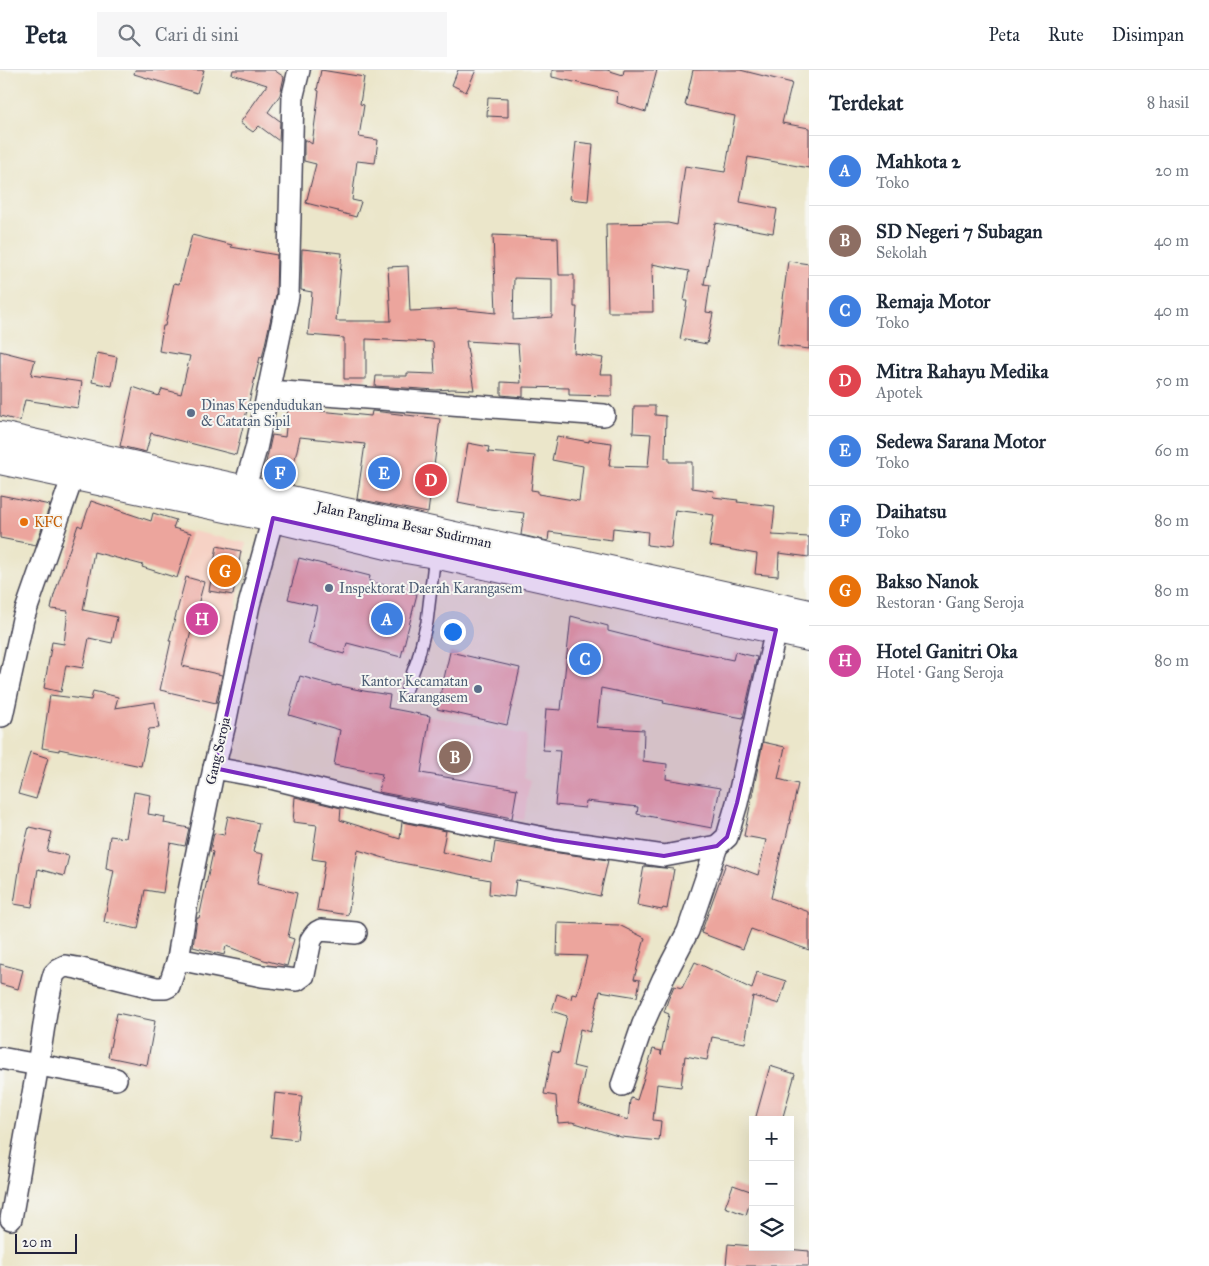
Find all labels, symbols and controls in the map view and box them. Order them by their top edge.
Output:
search box [97,12,447,57]
text: Peta [25,20,67,50]
icon: search [115,21,143,49]
text: Cari di sini [155,23,239,46]
text: Peta [989,24,1020,46]
text: Rute [1048,24,1084,46]
text: Disimpan [1112,24,1184,46]
text: Terdekat [829,90,903,116]
text: 8 hasil [1147,93,1189,112]
text: Mahkota 2 [876,150,961,173]
text: A [840,161,850,180]
text: 20 m [1155,161,1189,180]
text: Toko [876,173,909,192]
text: SD Negeri 7 Subagan [876,220,1043,243]
text: B [840,231,850,250]
text: 40 m [1154,231,1189,250]
text: Sekolah [876,243,927,262]
text: Remaja Motor [876,290,991,313]
text: C [840,301,850,320]
text: 40 m [1154,301,1189,320]
text: Toko [876,313,909,332]
text: Mitra Rahayu Medika [876,360,1048,383]
text: D [839,371,851,390]
text: 50 m [1155,371,1189,390]
text: Apotek [876,383,923,402]
place label: Dinas Kependudukan & Catatan Sipil [201,397,323,430]
marker: Dinas Kependudukan & Catatan Sipil [185,407,197,419]
text: Sedewa Sarana Motor [876,430,1046,453]
text: E [839,441,851,460]
text: 60 m [1155,441,1189,460]
text: Toko [876,453,909,472]
pin: F [264,454,296,492]
pin: E [368,454,400,492]
pin: D [415,461,447,499]
street label: Jalan Panglima Besar Sudirman [313,498,494,553]
text: Daihatsu [876,500,947,523]
text: F [840,511,850,530]
text: 80 m [1154,511,1189,530]
place label: KFC [34,514,63,531]
marker: KFC [18,516,30,528]
text: Toko [876,523,909,542]
pin: G [209,552,241,590]
text: Bakso Nanok [876,570,979,593]
place label: Inspektorat Daerah Karangasem [339,580,523,597]
text: G [839,581,851,600]
text: 80 m [1154,581,1189,600]
marker: Inspektorat Daerah Karangasem [323,582,335,594]
text: Restoran · Gang Seroja [876,593,1024,612]
pin: H [186,600,218,638]
pin: A [371,600,403,638]
your location [440,619,466,645]
pin: C [569,640,601,678]
text: Hotel Ganitri Oka [876,640,1018,663]
text: H [838,651,852,670]
text: 80 m [1154,651,1189,670]
text: Hotel · Gang Seroja [876,663,1004,682]
place label: Kantor Kecamatan Karangasem [361,673,468,706]
marker: Kantor Kecamatan Karangasem [472,683,484,695]
street label: Gang Seroja [202,715,234,786]
pin: B [439,738,471,776]
map controls [749,1116,794,1251]
button: + [749,1116,794,1161]
button: − [749,1161,794,1206]
button: layers [749,1206,794,1251]
scale bar [15,1231,78,1254]
text: 20 m [22,1234,52,1251]

